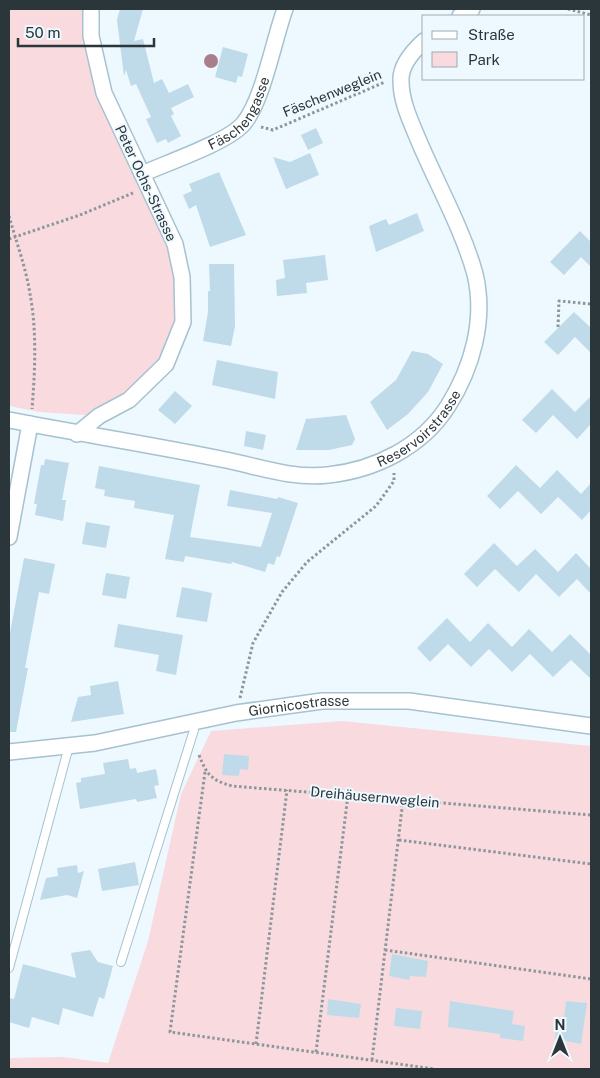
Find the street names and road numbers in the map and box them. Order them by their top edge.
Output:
street label: Fäschenweglein [280,66,384,120]
street label: Fäschengasse [205,75,273,153]
street label: Peter Ochs-Strasse [112,122,180,244]
street label: Reservoirstrasse [374,387,464,470]
street label: Giornicostrasse [247,693,349,719]
street label: Dreihäusernweglein [310,783,440,811]

